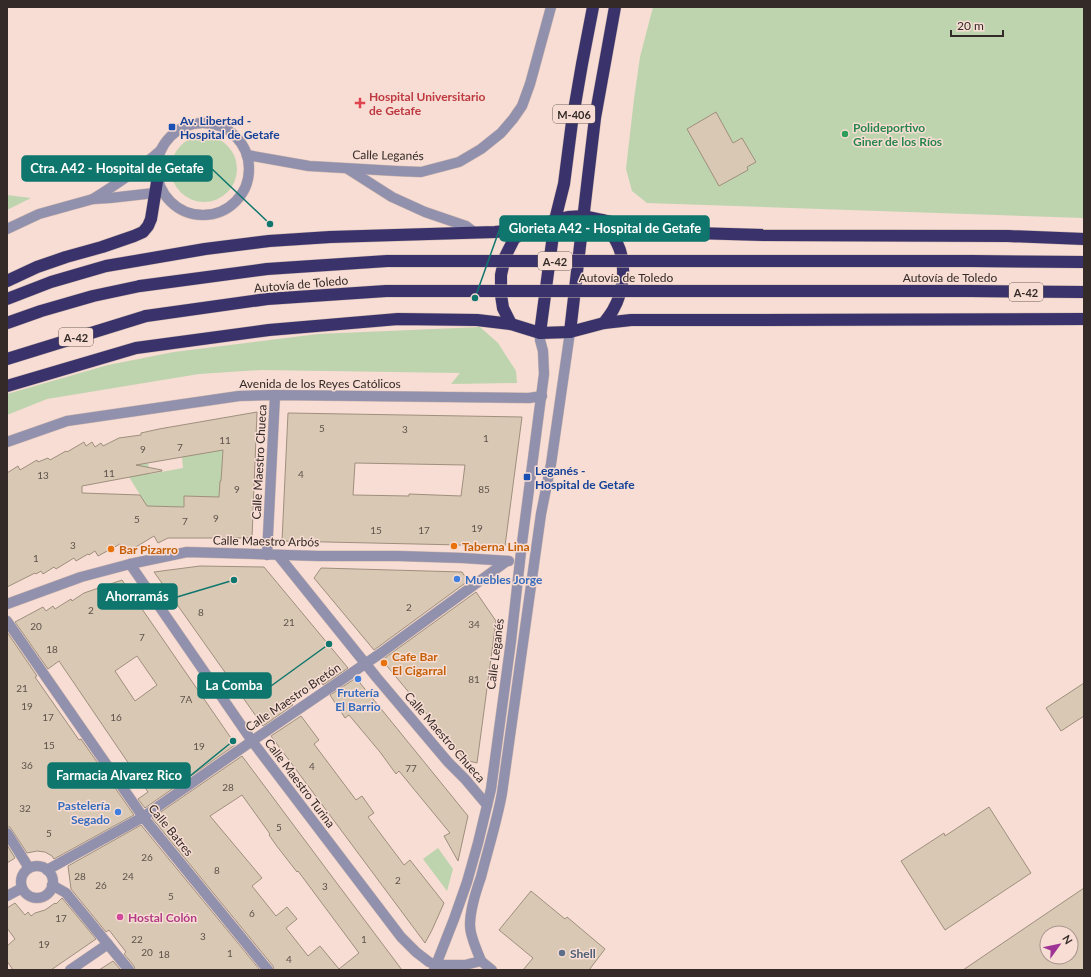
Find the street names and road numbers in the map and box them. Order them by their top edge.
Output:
road number: M-406 [553,105,595,123]
street label: Calle Leganés [352,147,424,163]
road number: A-42 [538,252,572,270]
street label: Autovía de Toledo [579,270,673,285]
street label: Autovía de Toledo [903,270,997,285]
street label: Autovía de Toledo [253,272,349,296]
road number: A-42 [1009,283,1043,301]
road number: A-42 [59,328,93,346]
street label: Avenida de los Reyes Católicos [239,376,401,391]
street label: Calle Maestro Chueca [248,404,270,520]
street label: Calle Maestro Arbós [213,533,319,549]
street label: Calle Leganés [483,618,507,690]
street label: Calle Maestro Bretón [243,660,343,734]
street label: Calle Maestro Chueca [402,689,488,785]
street label: Calle Maestro Turina [262,735,338,831]
street label: Calle Batres [145,801,197,859]

